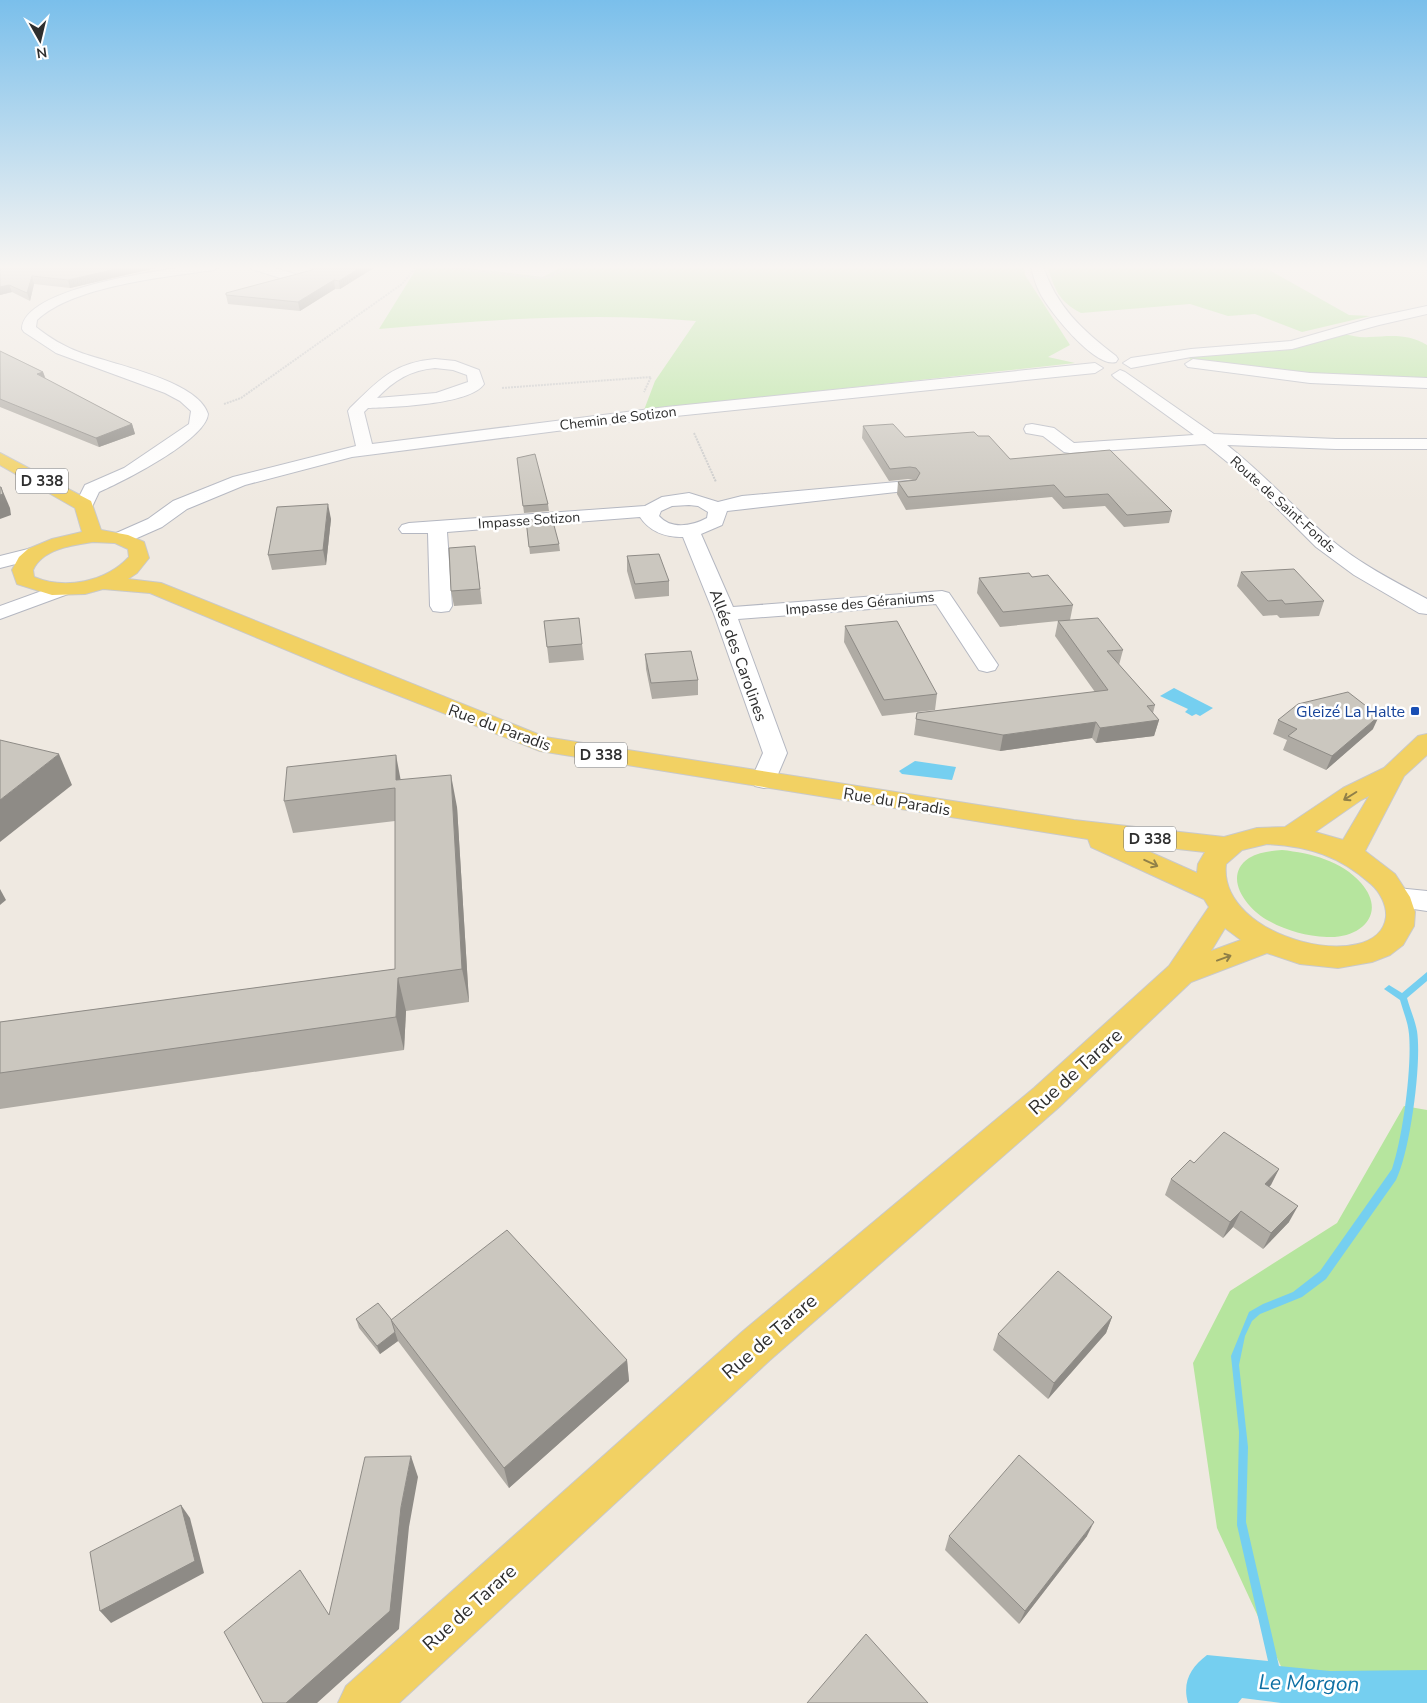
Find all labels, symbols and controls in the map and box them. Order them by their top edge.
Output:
north arrow [15,15,65,65]
text: N [35,42,48,63]
street label: Chemin de Sotizon [559,402,677,435]
street label: Route de Saint-Fonds [1226,452,1340,557]
road number: D 338 [16,468,68,494]
street label: Impasse Sotizon [477,507,581,534]
street label: Allée des Carolines [704,586,772,724]
street label: Impasse des Géraniums [785,588,936,619]
street label: Rue du Paradis [445,699,554,757]
place label: Gleizé La Halte [1296,701,1405,723]
marker: Gleizé La Halte [1409,705,1421,717]
road number: D 338 [575,742,627,768]
street label: Rue du Paradis [842,783,952,821]
one-way arrow [1344,791,1358,801]
road number: D 338 [1124,826,1176,852]
one-way arrow [1143,859,1158,869]
one-way arrow [1216,953,1231,962]
street label: Rue de Tarare [1023,1023,1128,1121]
street label: Rue de Tarare [717,1288,823,1385]
street label: Rue de Tarare [417,1559,522,1657]
water label: Le Morgon [1258,1668,1360,1698]

